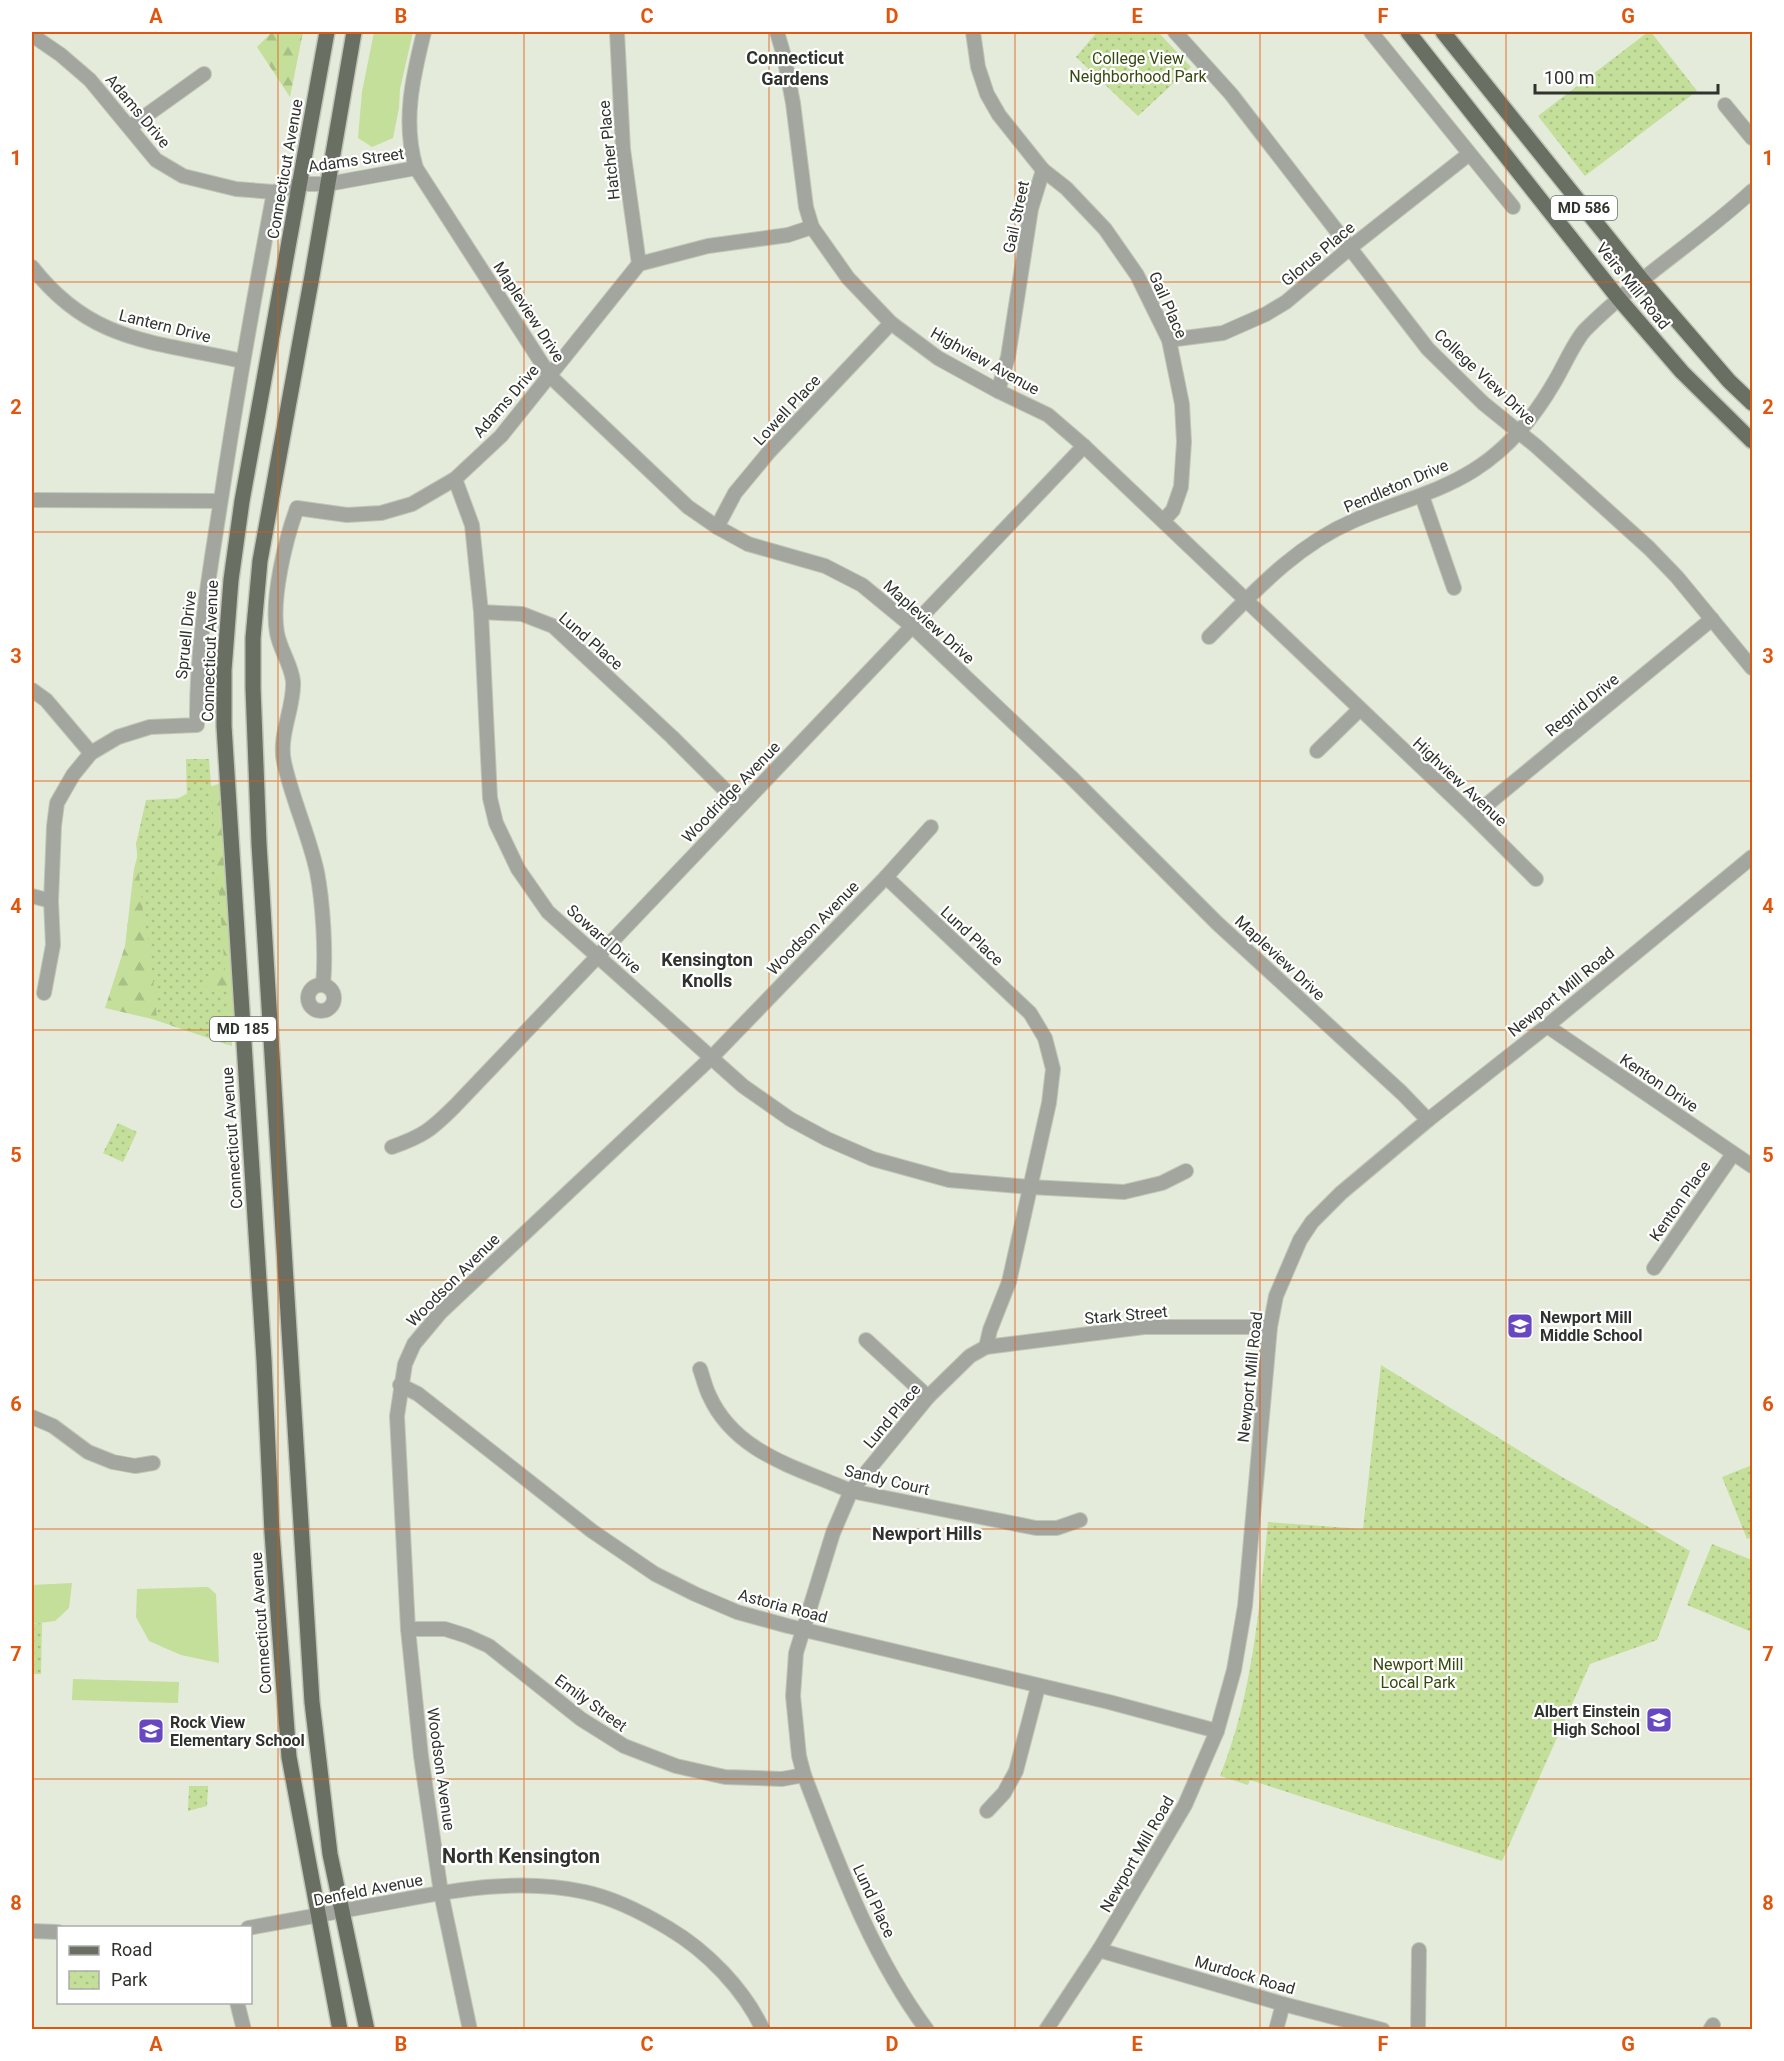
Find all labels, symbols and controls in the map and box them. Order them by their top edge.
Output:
text: A [149,4,163,28]
text: B [395,4,407,28]
text: C [640,4,654,28]
text: D [886,4,899,28]
text: E [1131,4,1143,28]
text: F [1378,4,1389,28]
text: G [1621,4,1635,28]
district label: Connecticut Gardens [746,47,844,89]
park label: College View Neighborhood Park [1069,49,1208,86]
scale bar [1535,57,1718,95]
text: 100 m [1544,67,1595,88]
street label: Adams Drive [102,70,174,152]
street label: Connecticut Avenue [263,97,307,241]
street label: Hatcher Place [594,99,624,201]
street label: Adams Street [307,144,405,176]
text: 1 [10,146,22,170]
text: 1 [1762,146,1774,170]
street label: Gail Street [999,179,1033,255]
road number: MD 586 [1551,196,1617,220]
street label: Glorus Place [1277,218,1359,290]
street label: Veirs Mill Road [1592,239,1674,333]
street label: Mapleview Drive [489,258,569,366]
street label: Gail Place [1145,269,1191,341]
street label: Lantern Drive [117,305,213,347]
street label: Highview Avenue [927,323,1043,399]
street label: College View Drive [1430,325,1540,429]
street label: Adams Drive [469,361,543,441]
street label: Lowell Place [750,371,824,449]
text: 2 [10,395,22,419]
text: 2 [1762,395,1774,419]
street label: Pendleton Drive [1341,455,1451,517]
street label: Mapleview Drive [880,576,978,668]
street label: Connecticut Avenue [198,580,222,722]
street label: Spruell Drive [172,590,200,680]
street label: Lund Place [555,608,627,674]
text: 3 [10,644,22,668]
text: 3 [1762,644,1774,668]
street label: Regnid Drive [1541,670,1623,740]
street label: Highview Avenue [1409,734,1511,830]
street label: Woodridge Avenue [678,737,784,847]
street label: Woodson Avenue [763,877,863,979]
text: 4 [10,894,22,918]
text: 4 [1762,894,1774,918]
street label: Soward Drive [563,901,645,977]
street label: Lund Place [937,902,1007,970]
street label: Mapleview Drive [1231,911,1329,1005]
street label: Newport Mill Road [1504,943,1618,1041]
district label: Kensington Knolls [661,949,753,991]
road number: MD 185 [210,1017,276,1041]
street label: Kenton Drive [1616,1050,1702,1116]
street label: Connecticut Avenue [218,1067,246,1209]
text: 5 [10,1143,22,1167]
text: 5 [1762,1143,1774,1167]
street label: Kenton Place [1645,1157,1715,1245]
street label: Woodson Avenue [403,1230,503,1330]
street label: Stark Street [1084,1302,1168,1328]
place label: Newport Mill Middle School [1540,1308,1643,1345]
street label: Newport Mill Road [1234,1311,1266,1443]
school or university icon: Newport Mill Middle School [1505,1311,1535,1341]
street label: Lund Place [860,1380,924,1452]
text: 6 [10,1392,22,1416]
text: 6 [1762,1392,1774,1416]
street label: Sandy Court [842,1461,932,1499]
district label: Newport Hills [872,1523,982,1544]
street label: Connecticut Avenue [247,1552,275,1694]
street label: Astoria Road [736,1585,830,1627]
text: 7 [10,1642,22,1666]
text: 7 [1762,1642,1774,1666]
park label: Newport Mill Local Park [1373,1655,1463,1692]
street label: Emily Street [551,1670,631,1736]
place label: Albert Einstein High School [1534,1702,1640,1739]
school or university icon: Albert Einstein High School [1644,1705,1674,1735]
street label: Woodson Avenue [423,1706,459,1832]
place label: Rock View Elementary School [170,1713,305,1750]
school or university icon: Rock View Elementary School [136,1716,166,1746]
street label: Newport Mill Road [1096,1792,1178,1916]
district label: North Kensington [442,1844,600,1868]
street label: Lund Place [849,1861,899,1941]
street label: Denfeld Avenue [312,1870,424,1910]
text: 8 [10,1891,22,1915]
text: 8 [1762,1891,1774,1915]
legend [57,1926,252,2004]
text: Road [111,1939,152,1960]
street label: Murdock Road [1193,1952,1297,1998]
text: Park [111,1969,148,1990]
text: A [149,2032,163,2056]
text: B [395,2032,407,2056]
text: C [640,2032,654,2056]
text: D [886,2032,899,2056]
text: E [1131,2032,1143,2056]
text: F [1378,2032,1389,2056]
text: G [1621,2032,1635,2056]

